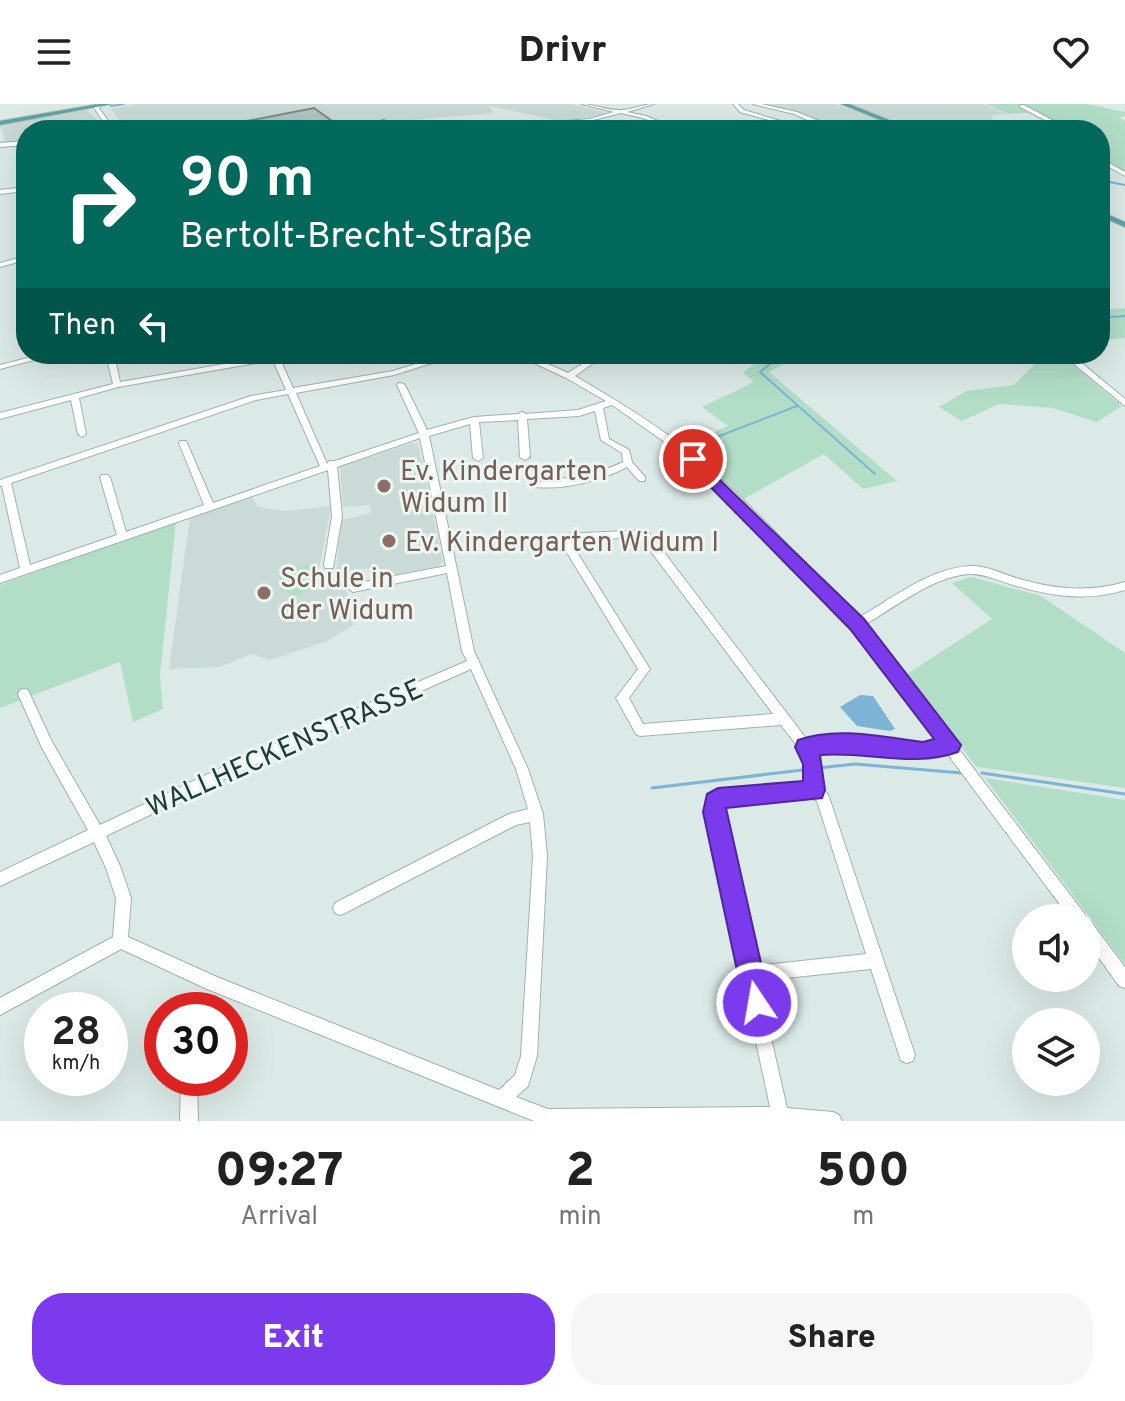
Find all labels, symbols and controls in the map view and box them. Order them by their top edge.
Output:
text: Drivr [519,29,606,75]
icon: menu [32,30,76,74]
icon: heart [1049,30,1093,74]
text: 90 m [180,146,315,216]
icon: right [48,152,152,256]
text: Bertolt-Brecht-Straße [180,215,532,261]
icon: left [132,304,176,348]
text: Then [48,308,116,345]
pin [659,425,727,493]
icon: arrive [671,437,715,481]
place label: Ev. Kindergarten Widum II [400,455,608,523]
marker: Ev. Kindergarten Widum II [375,477,393,495]
place label: Ev. Kindergarten Widum I [405,526,719,562]
marker: Ev. Kindergarten Widum I [380,532,398,550]
place label: Schule in der Widum [280,562,414,630]
marker: Schule in der Widum [255,584,273,602]
street label: WALLHECKENSTRASSE [141,672,429,827]
map controls [1012,904,1100,1096]
button: sound [1012,904,1100,992]
position arrow [715,961,799,1045]
speed limit sign: 30 [144,992,248,1096]
button: layers [1012,1008,1100,1096]
text: 28 [51,1009,101,1059]
text: km/h [52,1051,100,1077]
text: 09:27 [215,1143,343,1203]
text: 2 [565,1143,595,1203]
text: 500 [817,1143,910,1203]
text: Arrival [240,1201,318,1234]
text: min [558,1201,602,1234]
text: m [852,1201,874,1234]
button: Exit [32,1293,555,1385]
button: Share [571,1293,1093,1385]

